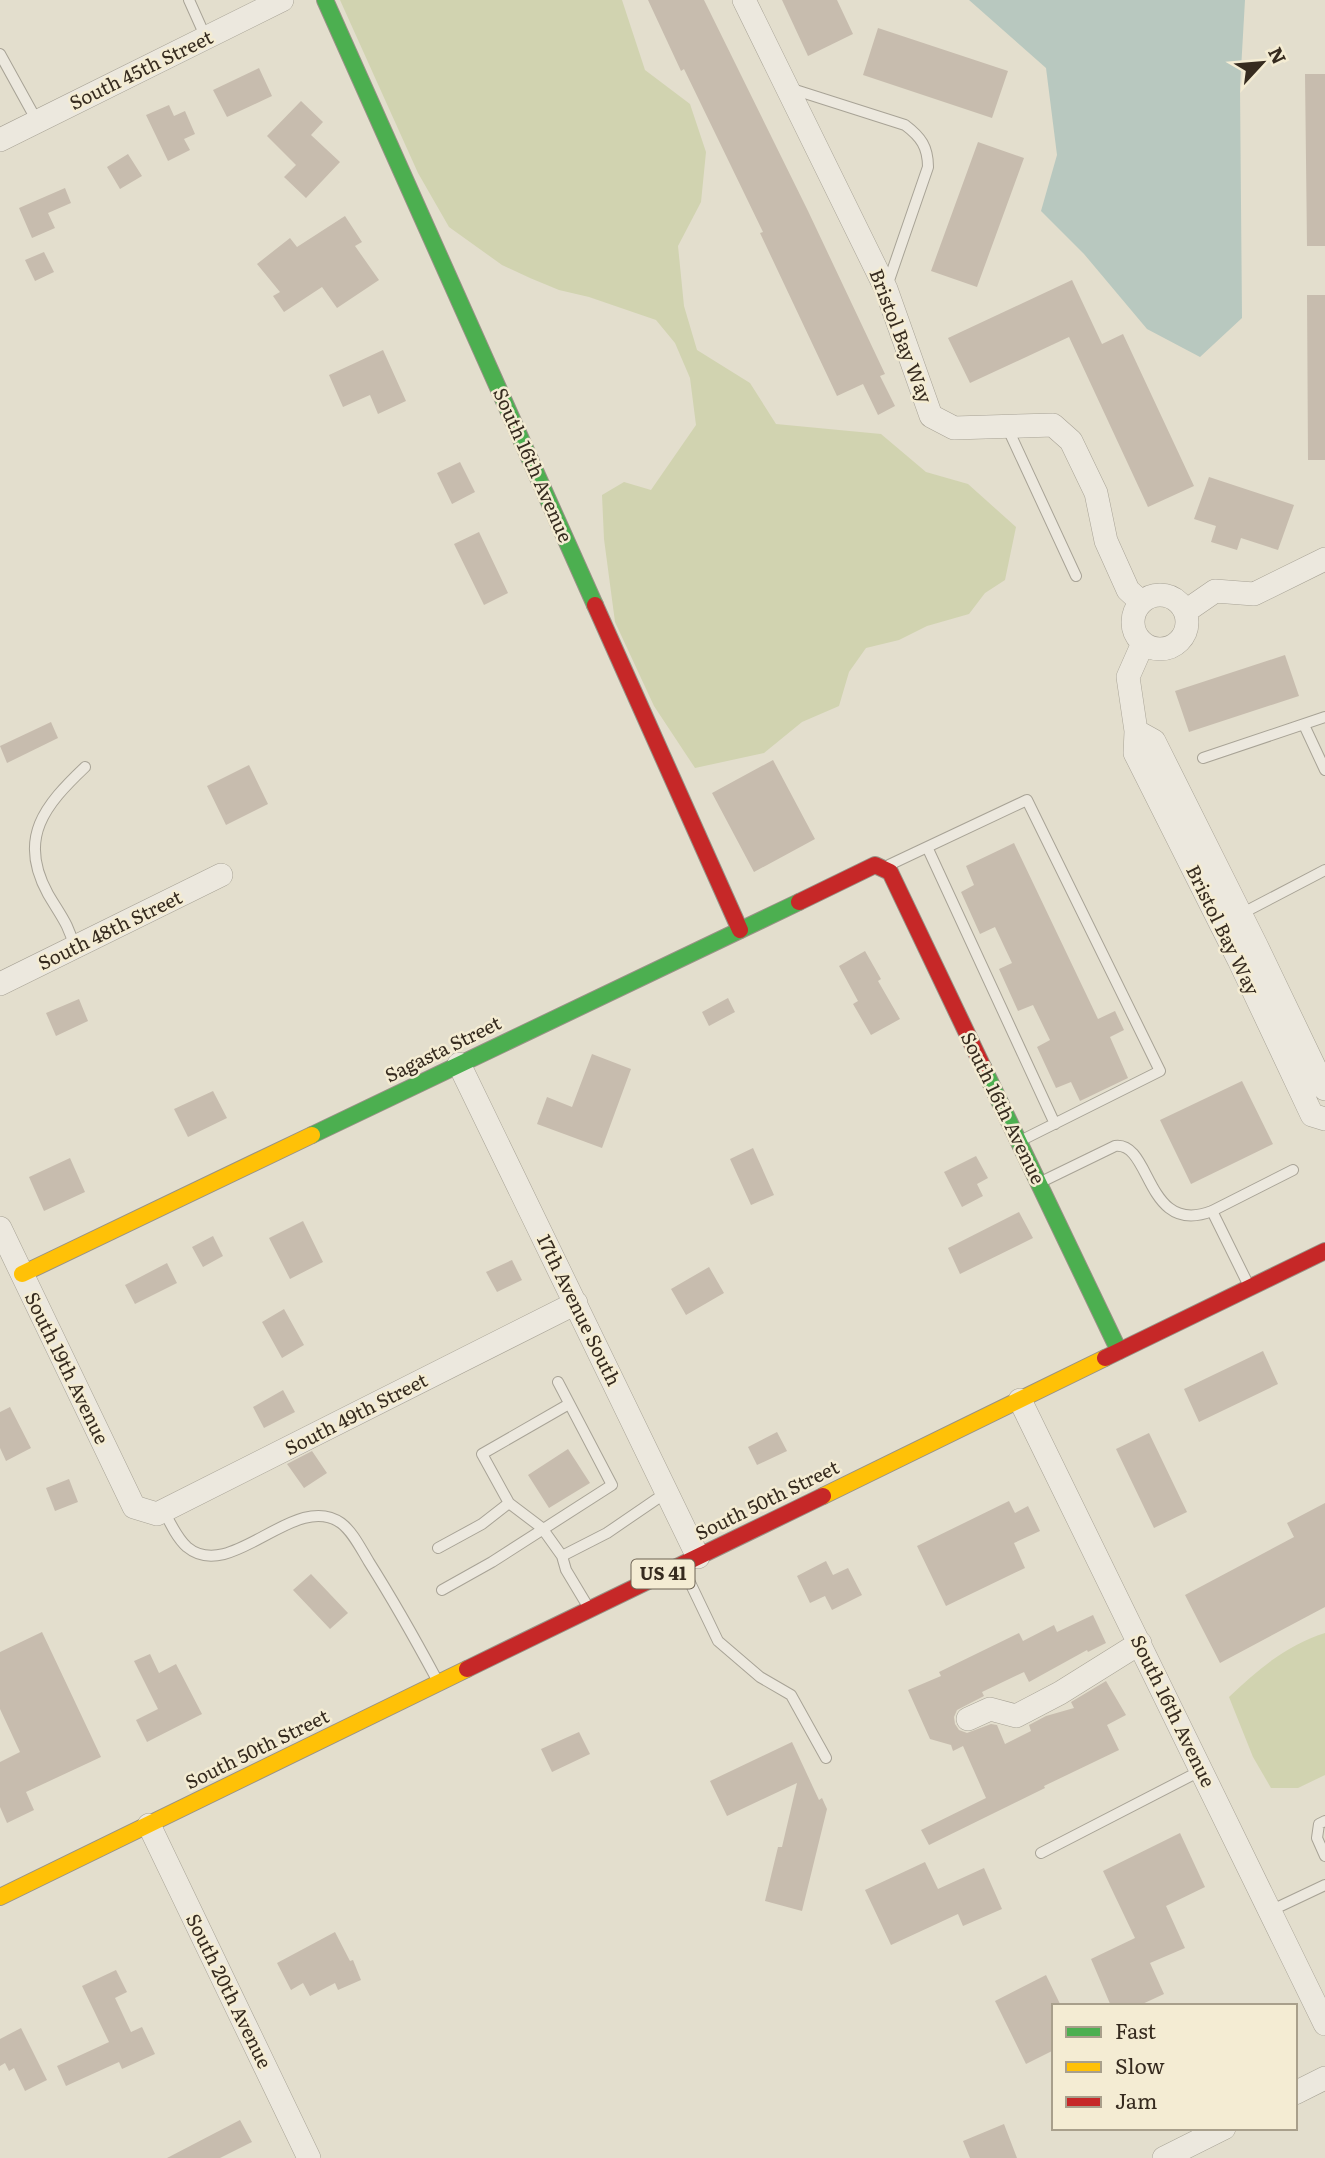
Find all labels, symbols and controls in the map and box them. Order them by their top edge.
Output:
street label: South 45th Street [64,22,217,116]
north arrow [1227,28,1297,98]
text: N [1262,42,1294,68]
street label: Bristol Bay Way [863,264,940,407]
street label: South 16th Avenue [487,383,581,547]
street label: Bristol Bay Way [1180,860,1268,1000]
street label: South 48th Street [33,882,187,976]
street label: Sagasta Street [380,1008,506,1088]
street label: South 16th Avenue [955,1027,1053,1189]
street label: 17th Avenue South [531,1229,629,1390]
street label: South 19th Avenue [19,1287,117,1449]
street label: South 49th Street [279,1365,432,1461]
street label: South 50th Street [690,1452,844,1546]
road number: US 41 [632,1560,694,1588]
street label: South 16th Avenue [1125,1630,1223,1792]
street label: South 50th Street [180,1701,334,1795]
street label: South 20th Avenue [180,1908,280,2073]
legend [1052,2004,1297,2130]
text: Fast [1115,2014,1156,2045]
text: Slow [1115,2049,1165,2080]
text: Jam [1115,2084,1157,2115]

